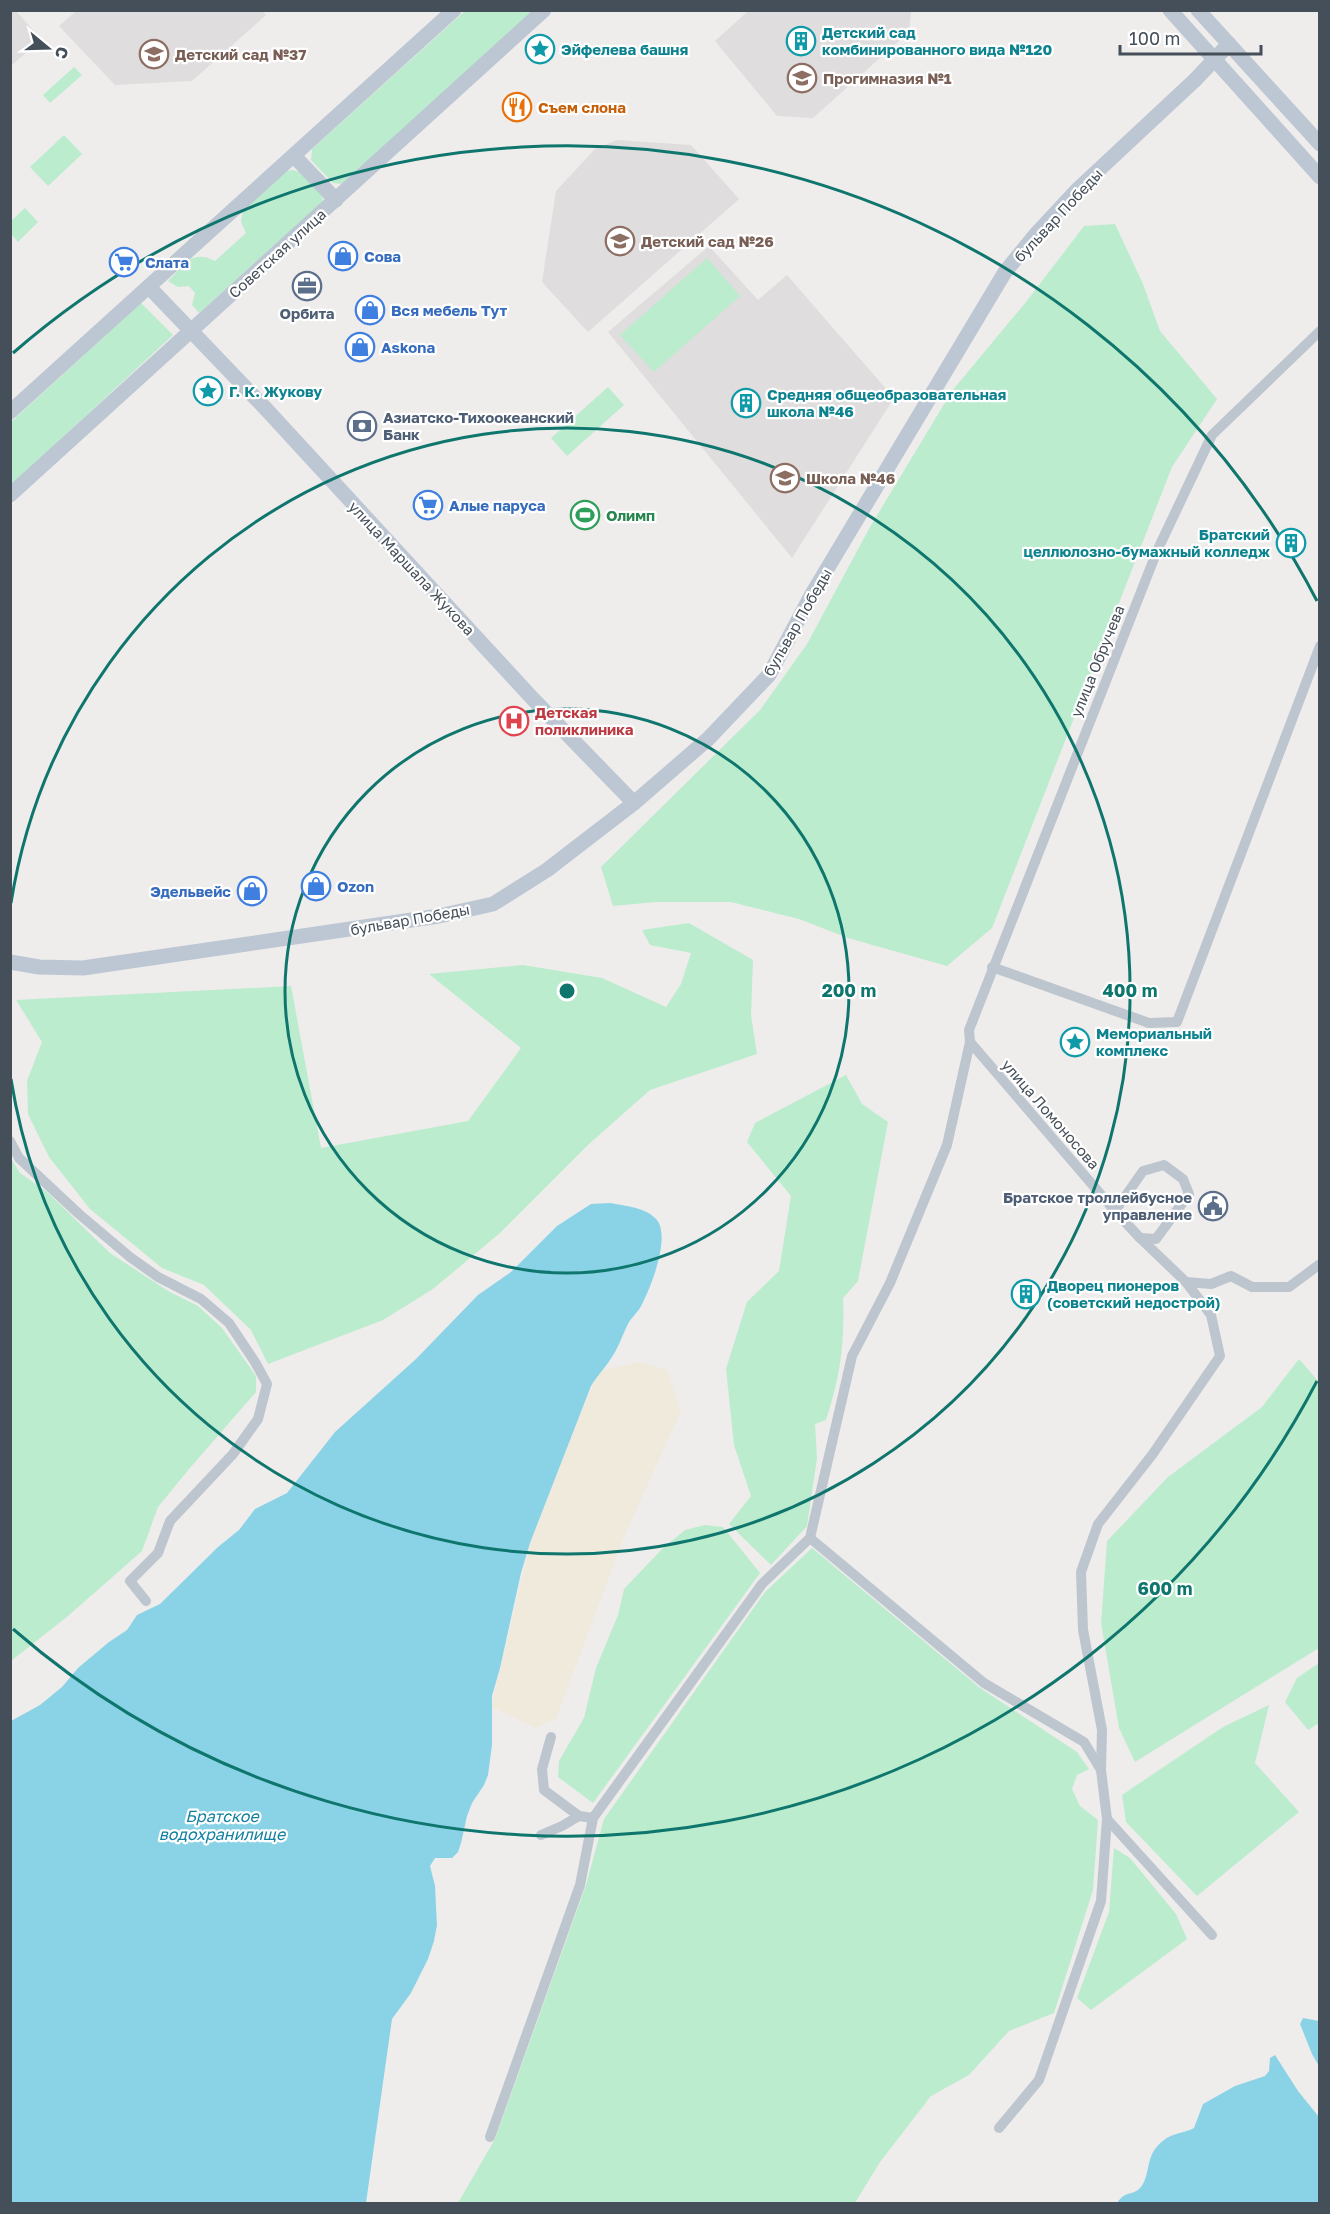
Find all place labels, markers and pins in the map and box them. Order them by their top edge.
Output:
place label: Детский сад комбинированного вида №120 [822,23,1052,58]
building icon: Детский сад комбинированного вида №120 [785,25,817,57]
place icon: Эйфелева башня [524,33,556,65]
school or university icon: Детский сад №37 [138,38,170,70]
place label: Эйфелева башня [561,40,689,58]
place label: Детский сад №37 [175,45,306,63]
school or university icon: Прогимназия №1 [786,62,818,94]
place label: Прогимназия №1 [823,69,952,87]
restaurant icon: Съем слона [501,91,533,123]
place label: Съем слона [538,98,626,116]
school or university icon: Детский сад №26 [604,225,636,257]
place label: Детский сад №26 [641,232,774,250]
shop icon: Сова [327,240,359,272]
supermarket icon: Слата [108,246,140,278]
place label: Сова [364,247,401,265]
place label: Слата [145,253,189,271]
office icon: Орбита [291,270,323,302]
shop icon: Вся мебель Тут [354,294,386,326]
place label: Вся мебель Тут [391,301,508,319]
place label: Орбита [279,304,335,322]
shop icon: Askona [344,331,376,363]
place label: Askona [381,338,435,356]
place icon: Г. К. Жукову [192,375,224,407]
place label: Г. К. Жукову [229,382,322,400]
place label: Средняя общеобразовательная школа №46 [767,385,1007,420]
building icon: Средняя общеобразовательная школа №46 [730,387,762,419]
place label: Азиатско-Тихоокеанский Банк [383,408,574,443]
bank icon: Азиатско-Тихоокеанский Банк [346,410,378,442]
school or university icon: Школа №46 [769,462,801,494]
place label: Школа №46 [806,469,895,487]
supermarket icon: Алые паруса [412,489,444,521]
place label: Алые паруса [449,496,546,514]
sports icon: Олимп [569,499,601,531]
place label: Олимп [606,506,655,524]
place label: Братский целлюлозно-бумажный колледж [1024,525,1271,560]
building icon: Братский целлюлозно-бумажный колледж [1275,527,1307,559]
place label: Детская поликлиника [535,703,634,738]
hospital icon: Детская поликлиника [498,705,530,737]
shop icon: Ozon [300,870,332,902]
shop icon: Эдельвейс [236,875,268,907]
place label: Ozon [337,877,374,895]
place label: Эдельвейс [150,882,231,900]
centre of rings [557,981,577,1001]
place label: Мемориальный комплекс [1096,1024,1212,1059]
place icon: Мемориальный комплекс [1059,1026,1091,1058]
place label: Братское троллейбусное управление [1003,1188,1192,1223]
public building icon: Братское троллейбусное управление [1197,1190,1229,1222]
place label: Дворец пионеров (советский недострой) [1047,1276,1220,1311]
building icon: Дворец пионеров (советский недострой) [1010,1278,1042,1310]

